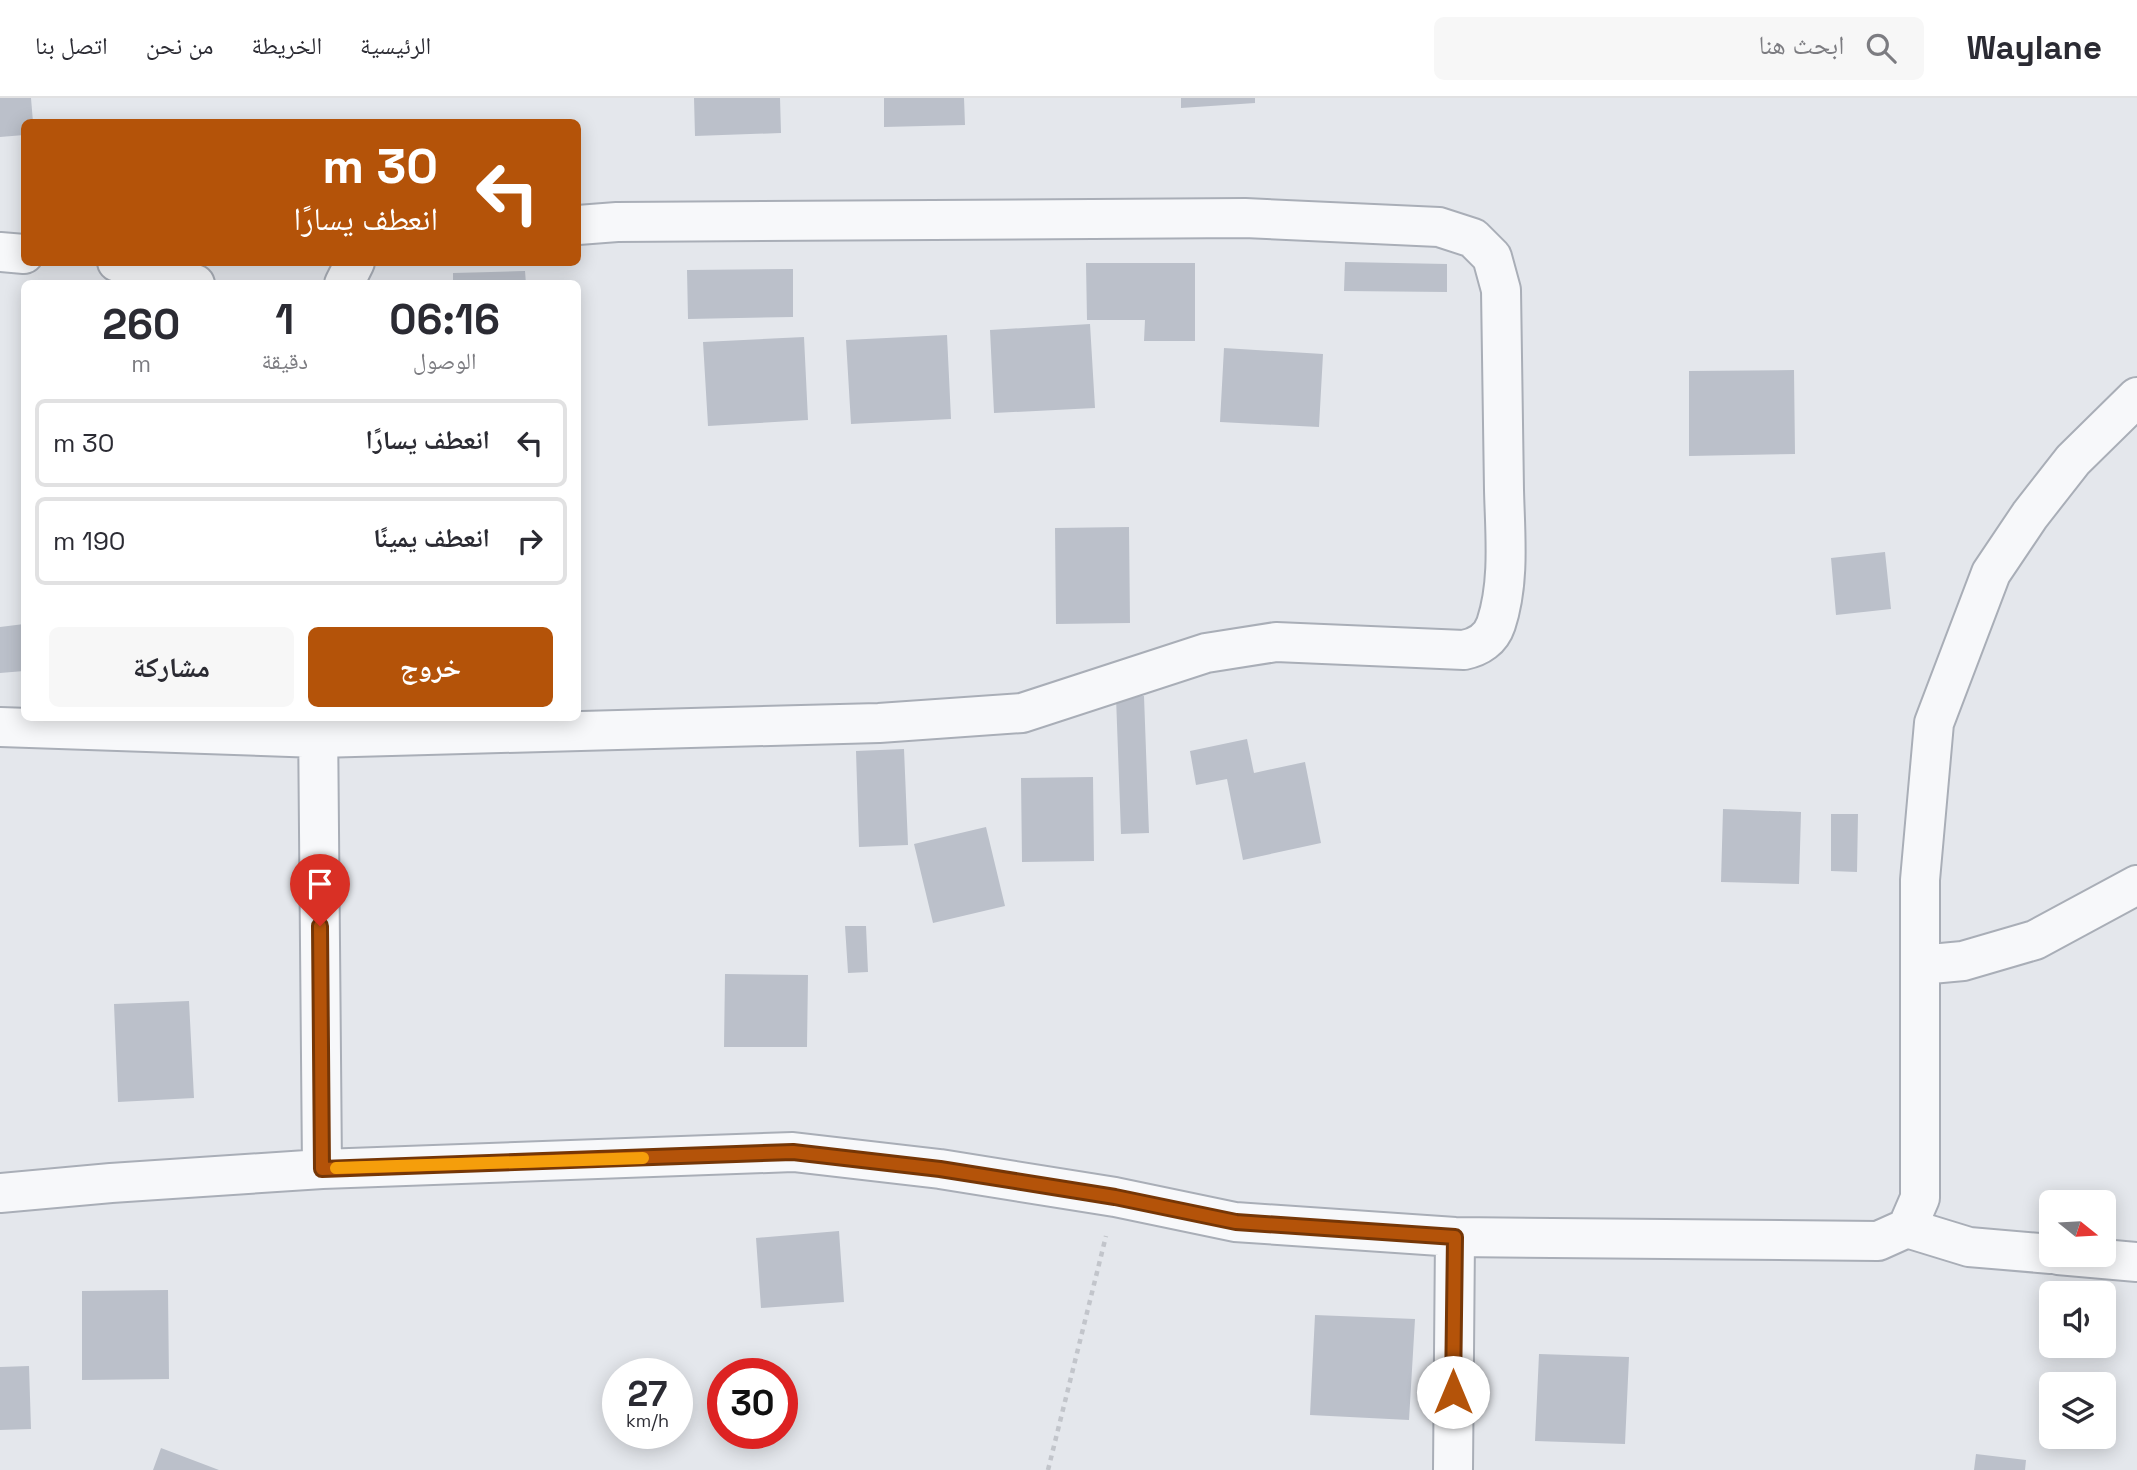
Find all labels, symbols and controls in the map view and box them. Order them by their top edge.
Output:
search box [1434,17,1924,80]
text: Waylane [1966,27,2102,69]
text: ابحث هنا [1758,28,1844,62]
icon: search [1862,29,1900,67]
text: اتصل بنا [35,30,108,61]
text: من نحن [146,30,213,61]
text: الخريطة [251,30,322,61]
text: الرئيسية [360,30,431,61]
text: 30 m [322,135,438,197]
icon: left [462,147,553,238]
text: انعطف يسارًا [294,199,438,239]
text: 1 [275,293,294,346]
text: 06:16 [389,293,500,346]
text: 260 [102,298,180,351]
text: دقيقة [261,346,308,376]
text: الوصول [413,346,476,376]
text: m [131,349,151,379]
text: انعطف يسارًا [366,423,490,457]
icon: left [511,424,549,462]
text: 30 m [53,426,114,460]
text: انعطف يمينًا [373,521,490,555]
icon: right [511,522,549,560]
text: 190 m [53,524,126,558]
button: مشاركة [49,627,294,707]
button: خروج [308,627,553,707]
pin [290,854,350,926]
icon: arrive [301,865,339,903]
north arrow [2039,1190,2116,1267]
map controls [2039,1190,2116,1449]
button: sound [2039,1281,2116,1358]
position arrow [1416,1355,1490,1429]
speed limit sign: 30 [707,1358,798,1449]
text: 27 [628,1372,667,1416]
button: layers [2039,1372,2116,1449]
text: km/h [626,1409,669,1432]

